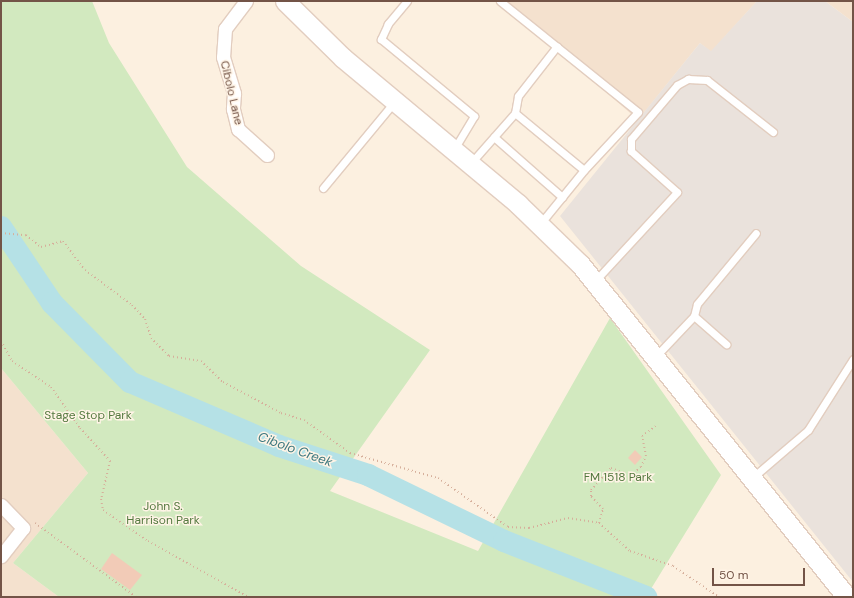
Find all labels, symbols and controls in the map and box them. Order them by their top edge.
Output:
street label: Cibolo Lane [217,59,245,127]
park label: Stage Stop Park [44,409,132,423]
water label: Cibolo Creek [256,429,334,471]
park label: FM 1518 Park [584,471,652,485]
park label: John S. Harrison Park [126,500,200,528]
scale bar [714,560,807,586]
text: 50 m [719,567,748,583]

